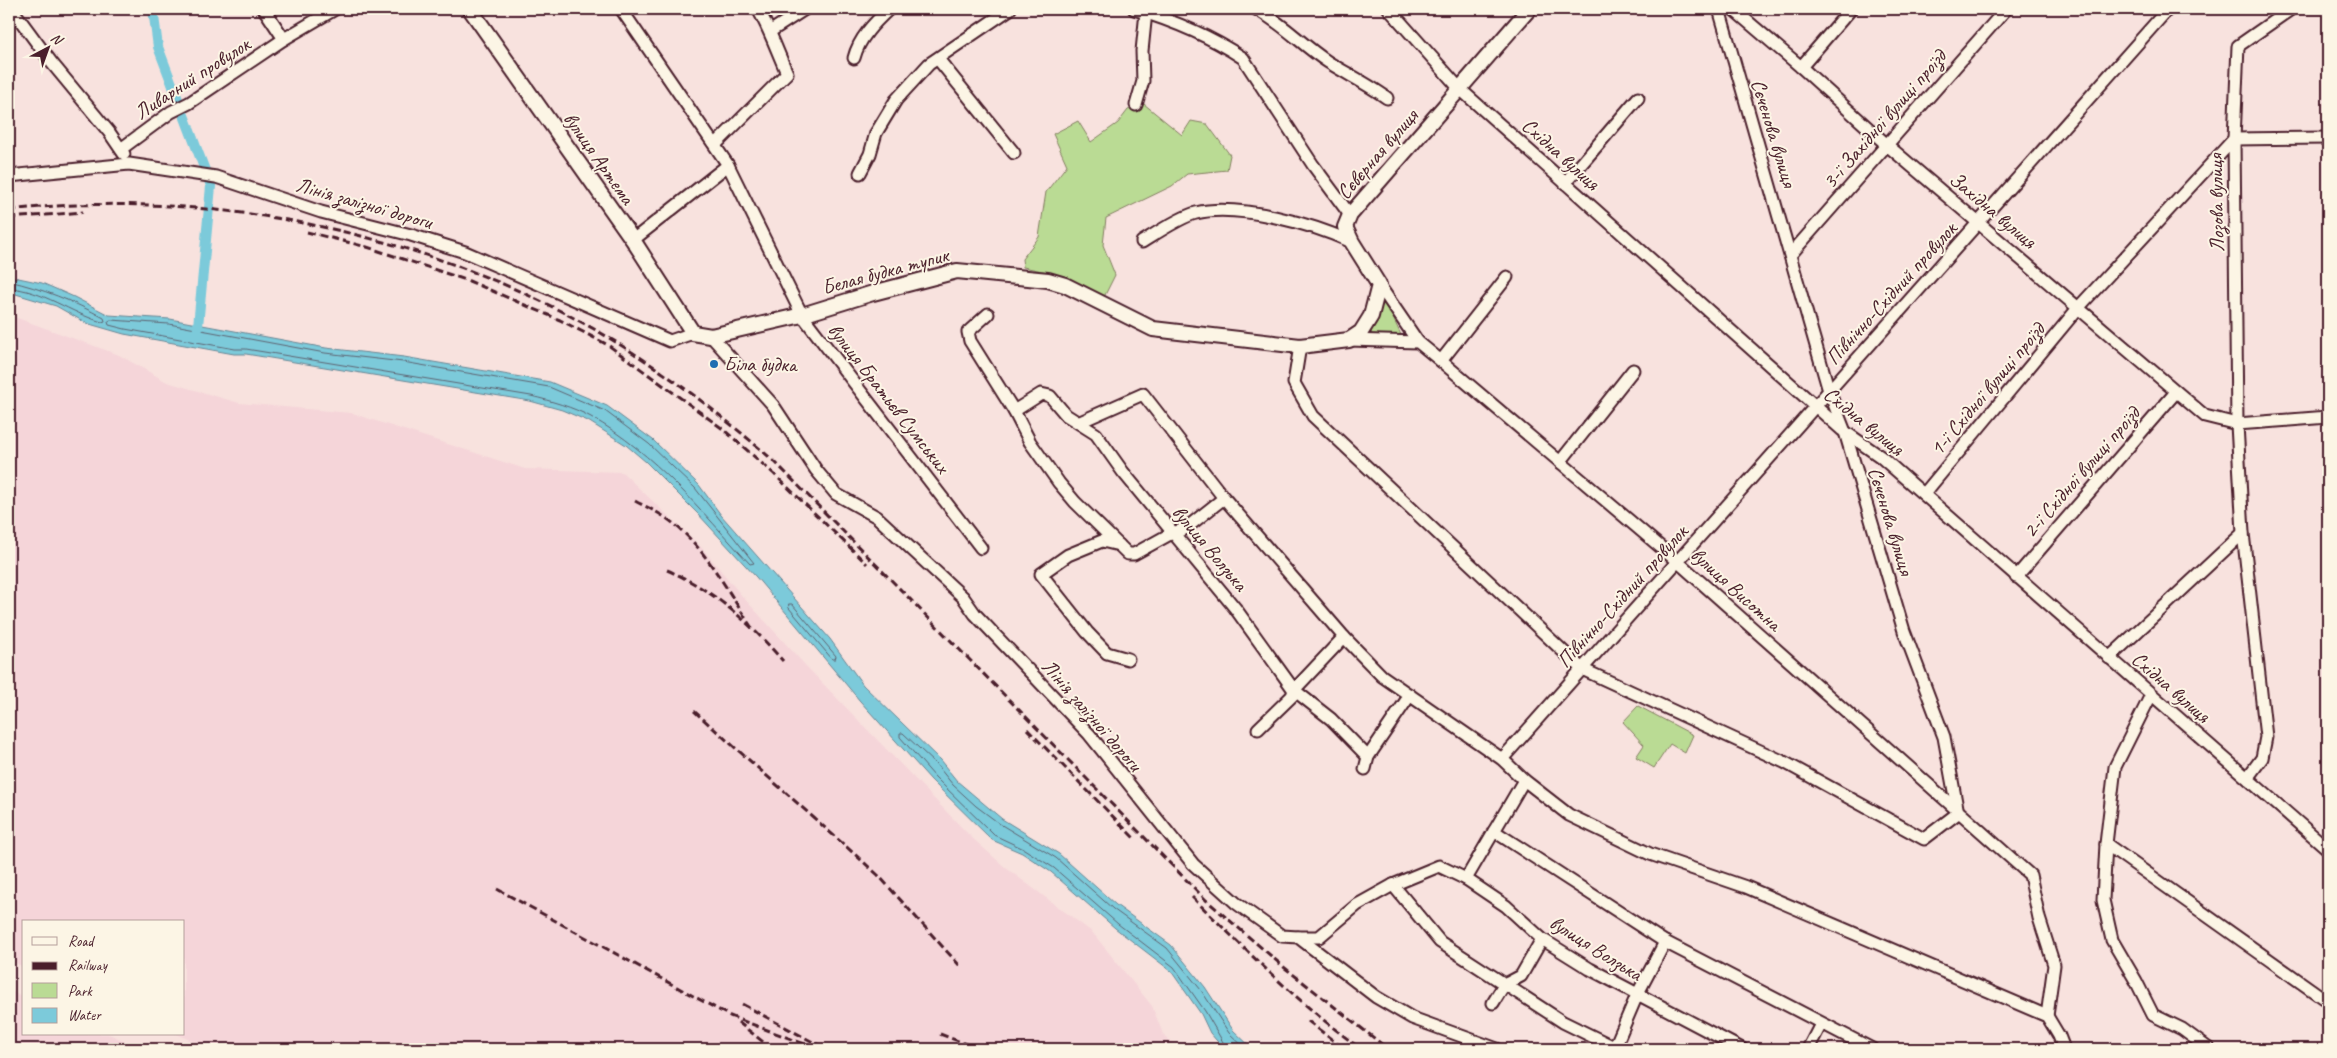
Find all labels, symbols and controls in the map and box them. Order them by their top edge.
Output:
north arrow [22,22,72,72]
text: N [47,29,67,49]
street label: Ливарний провулок [129,30,257,125]
street label: 3-ї Західної вулиці проїзд [1817,42,1954,194]
street label: Сєченова вулиця [1745,76,1803,192]
street label: Сєвєрная вулиця [1331,102,1424,204]
street label: вулиця Артема [558,107,641,211]
street label: Східна вулиця [1517,112,1606,197]
street label: Лозова вулиця [2202,152,2231,252]
street label: Західна вулиця [1944,166,2043,255]
street label: Лінія залізної дороги [293,171,437,236]
street label: Північно-Східний провулок [1820,214,1964,370]
street label: Белая будка тупик [819,241,953,300]
street label: 1-ї Східної вулиці проїзд [1924,315,2052,461]
street label: вулиця Братьєв Сумських [822,318,957,480]
place label: Біла будка [724,351,799,377]
marker: Біла будка [708,358,720,370]
street label: Східна вулиця [1818,381,1911,462]
street label: 2-ї Східної вулиці проїзд [2017,399,2147,544]
street label: Сєченова вулиця [1862,464,1920,580]
street label: вулиця Волзька [1167,500,1254,598]
street label: Північно-Східний провулок [1551,517,1695,673]
street label: вулиця Висотна [1685,541,1789,638]
street label: Східна вулиця [2126,646,2217,729]
street label: Лінія залізної дороги [1036,654,1149,779]
street label: вулиця Волзька [1545,909,1648,987]
legend [22,920,185,1036]
text: Road [68,932,95,951]
text: Railway [68,956,109,975]
text: Park [68,982,93,1001]
text: Water [68,1006,102,1025]

